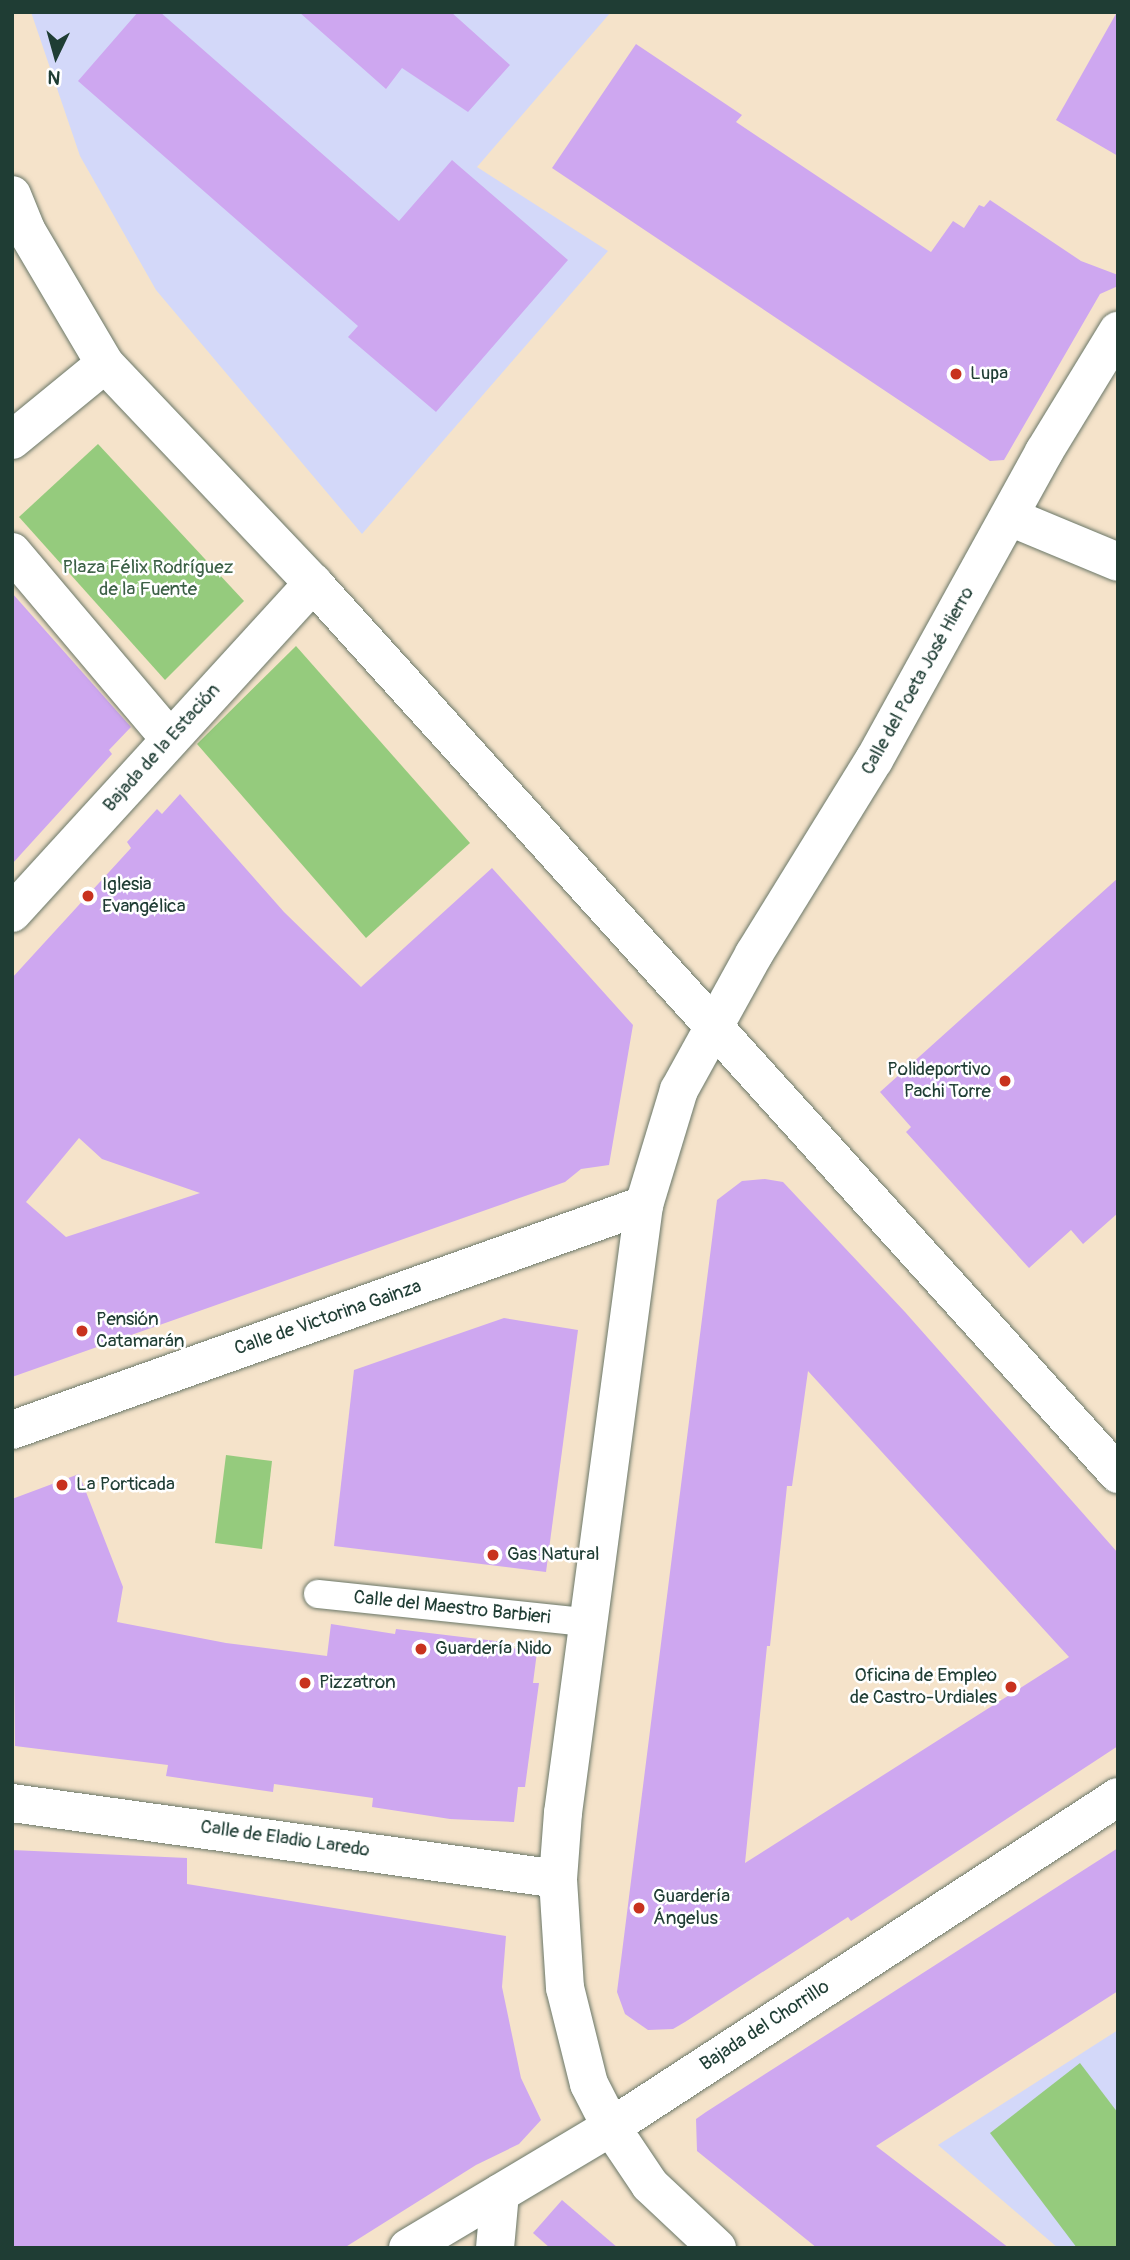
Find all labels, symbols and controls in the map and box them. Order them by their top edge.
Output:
north arrow [21,21,91,91]
text: N [47,64,62,89]
place label: Lupa [970,363,1008,385]
marker: Lupa [948,366,964,382]
park label: Plaza Félix Rodríguez de la Fuente [63,557,233,601]
street label: Calle del Poeta José Hierro [857,583,979,779]
street label: Bajada de la Estación [98,679,226,817]
place label: Iglesia Evangélica [102,874,186,918]
marker: Iglesia Evangélica [80,888,96,904]
place label: Polideportivo Pachi Torre [887,1059,991,1103]
marker: Polideportivo Pachi Torre [997,1073,1013,1089]
street label: Calle de Victorina Gainza [232,1275,424,1361]
place label: Pensión Catamarán [96,1309,185,1353]
marker: Pensión Catamarán [74,1323,90,1339]
place label: La Porticada [76,1474,175,1496]
marker: La Porticada [54,1477,70,1493]
place label: Gas Natural [507,1544,600,1566]
marker: Gas Natural [485,1547,501,1563]
street label: Calle del Maestro Barbieri [352,1586,552,1630]
place label: Guardería Nido [435,1638,552,1660]
marker: Guardería Nido [413,1641,429,1657]
place label: Oficina de Empleo de Castro-Urdiales [850,1665,997,1709]
place label: Pizzatron [319,1672,396,1694]
marker: Pizzatron [297,1675,313,1691]
marker: Oficina de Empleo de Castro-Urdiales [1003,1679,1019,1695]
street label: Calle de Eladio Laredo [199,1816,371,1862]
place label: Guardería Ángelus [653,1886,730,1930]
marker: Guardería Ángelus [631,1900,647,1916]
street label: Bajada del Chorrillo [696,1976,834,2076]

